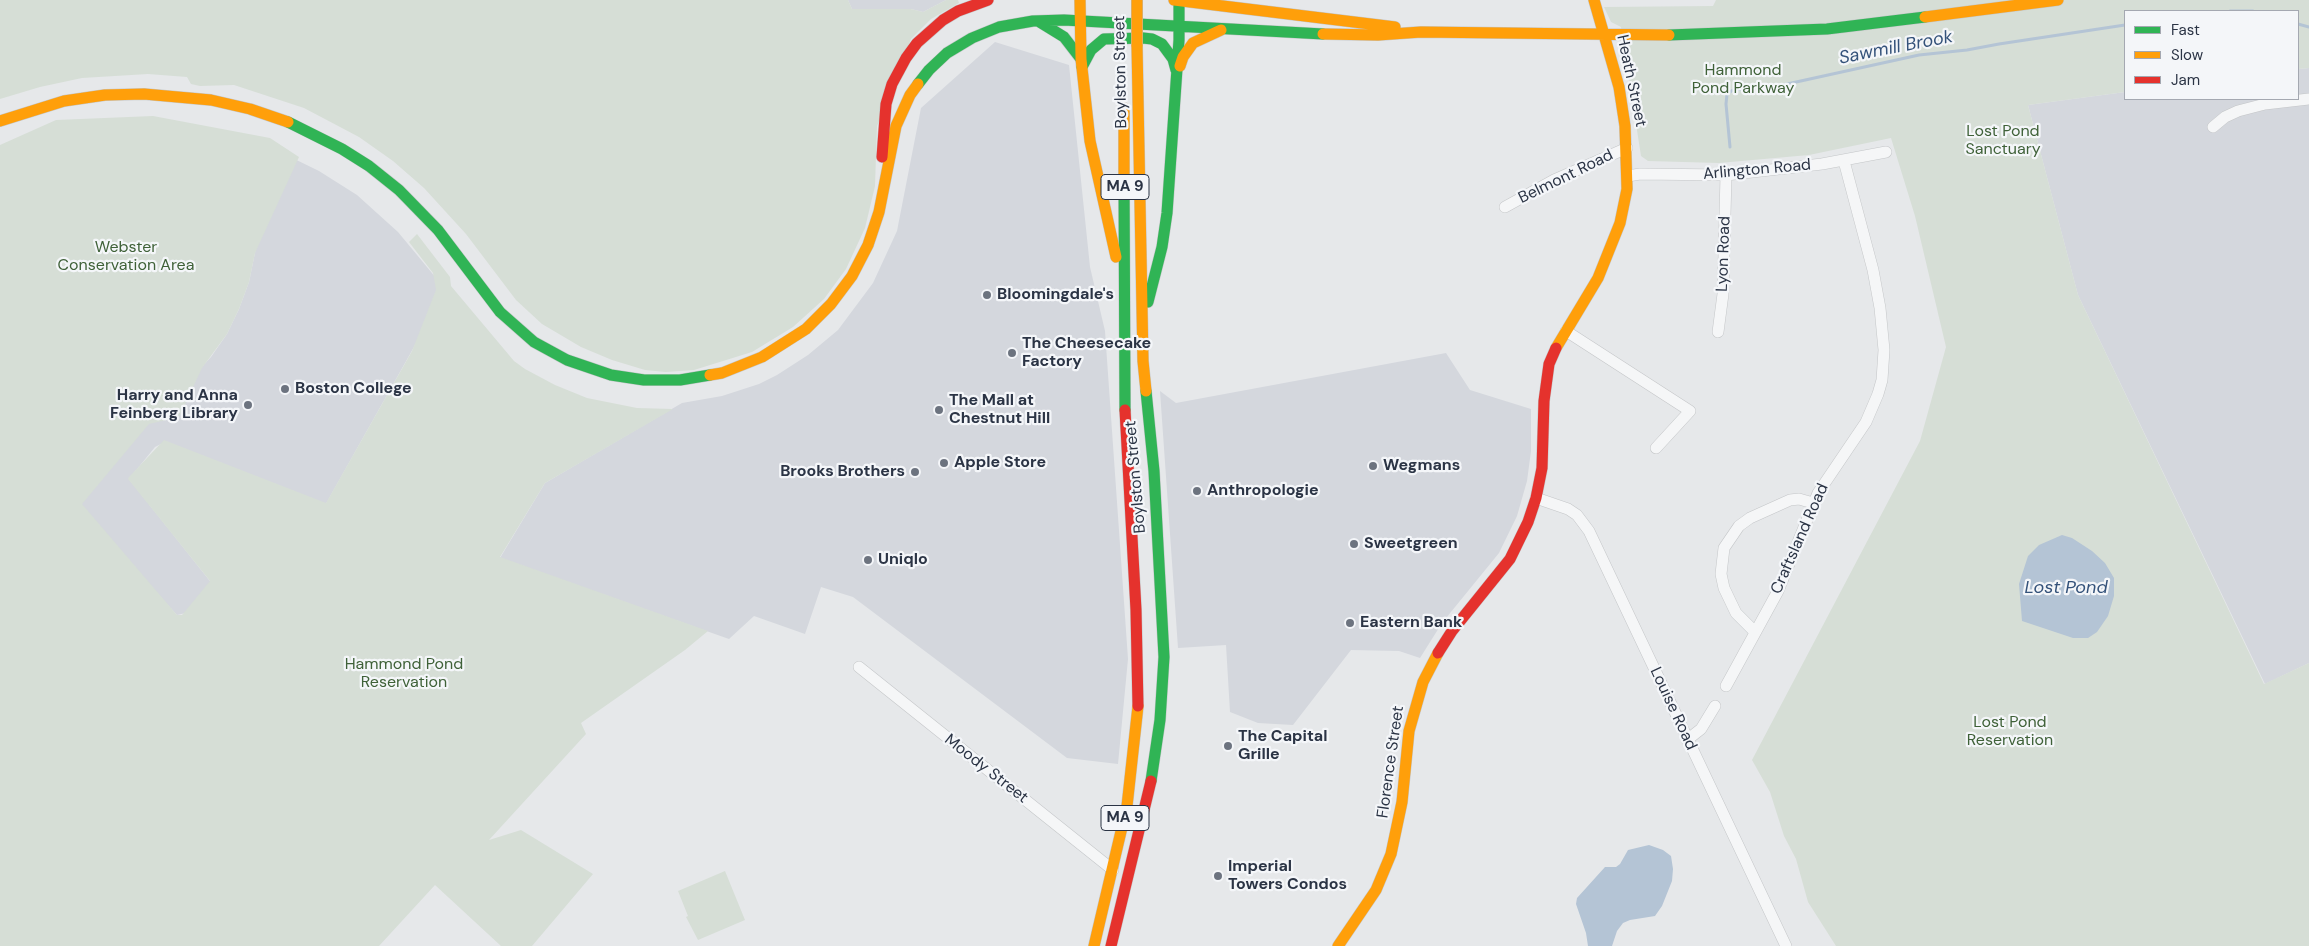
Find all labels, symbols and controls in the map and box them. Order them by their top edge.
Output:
legend [2124,10,2299,100]
street label: Boylston Street [1110,15,1132,129]
text: Fast [2171,20,2200,40]
water label: Sawmill Brook [1837,26,1955,70]
street label: Heath Street [1612,33,1650,129]
text: Slow [2171,45,2203,65]
park label: Hammond Pond Parkway [1692,61,1794,99]
text: Jam [2171,70,2200,90]
park label: Lost Pond Sanctuary [1965,122,2041,160]
street label: Belmont Road [1516,146,1616,208]
street label: Arlington Road [1702,156,1812,184]
road number: MA 9 [1101,174,1149,200]
street label: Lyon Road [1713,216,1735,292]
park label: Webster Conservation Area [58,238,194,276]
place label: Bloomingdale's [997,285,1114,305]
marker: Bloomingdale's [981,289,993,301]
place label: The Cheesecake Factory [1022,334,1151,372]
marker: The Cheesecake Factory [1006,347,1018,359]
place label: Boston College [295,379,412,399]
marker: Boston College [279,383,291,395]
place label: Harry and Anna Feinberg Library [110,386,238,424]
place label: The Mall at Chestnut Hill [949,391,1050,429]
marker: Harry and Anna Feinberg Library [242,399,254,411]
marker: The Mall at Chestnut Hill [933,404,945,416]
street label: Boylston Street [1122,420,1150,534]
place label: Apple Store [954,453,1046,473]
place label: Wegmans [1383,456,1460,476]
marker: Apple Store [938,457,950,469]
marker: Wegmans [1367,460,1379,472]
place label: Brooks Brothers [780,462,905,482]
marker: Brooks Brothers [909,466,921,478]
place label: Anthropologie [1207,481,1319,501]
street label: Craftsland Road [1767,481,1833,597]
marker: Anthropologie [1191,485,1203,497]
place label: Sweetgreen [1364,534,1458,554]
marker: Sweetgreen [1348,538,1360,550]
place label: Uniqlo [878,550,928,570]
marker: Uniqlo [862,554,874,566]
water label: Lost Pond [2024,577,2108,599]
place label: Eastern Bank [1360,613,1462,633]
marker: Eastern Bank [1344,617,1356,629]
park label: Hammond Pond Reservation [345,655,463,693]
street label: Louise Road [1645,665,1701,753]
street label: Florence Street [1374,705,1408,819]
park label: Lost Pond Reservation [1967,713,2053,751]
place label: The Capital Grille [1238,727,1327,765]
street label: Moody Street [940,730,1032,808]
marker: The Capital Grille [1222,740,1234,752]
road number: MA 9 [1101,806,1149,830]
place label: Imperial Towers Condos [1228,857,1347,895]
marker: Imperial Towers Condos [1212,870,1224,882]

